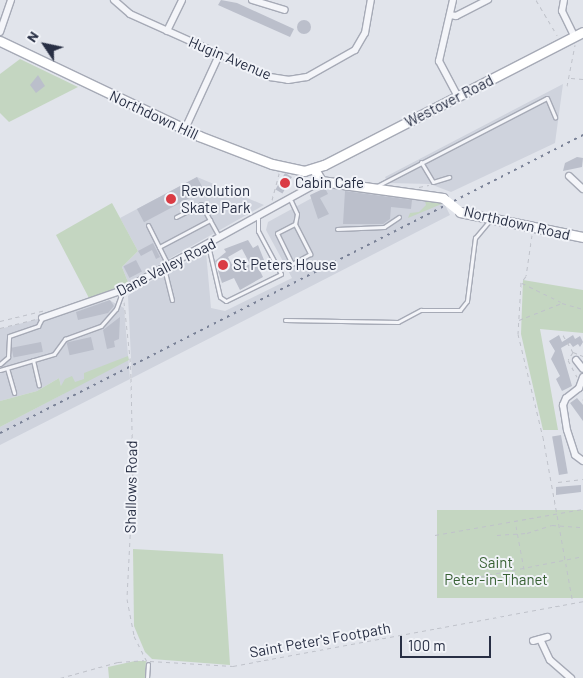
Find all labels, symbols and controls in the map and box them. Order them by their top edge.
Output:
north arrow [20,20,70,70]
text: N [22,28,42,45]
street label: Hugin Avenue [186,32,274,84]
street label: Westover Road [402,71,496,131]
street label: Northdown Hill [107,87,201,143]
place label: Cabin Cafe [295,174,364,192]
marker: Cabin Cafe [279,177,291,189]
place label: Revolution Skate Park [181,181,250,216]
marker: Revolution Skate Park [165,193,177,205]
street label: Northdown Road [462,202,572,244]
street label: Dane Valley Road [113,234,219,300]
place label: St Peters House [233,256,337,274]
marker: St Peters House [217,259,229,271]
street label: Shallows Road [121,440,141,534]
park label: Saint Peter-in-Thanet [444,553,548,588]
street label: Saint Peter's Footpath [248,619,392,661]
scale bar [403,626,494,658]
text: 100 m [408,636,446,654]

